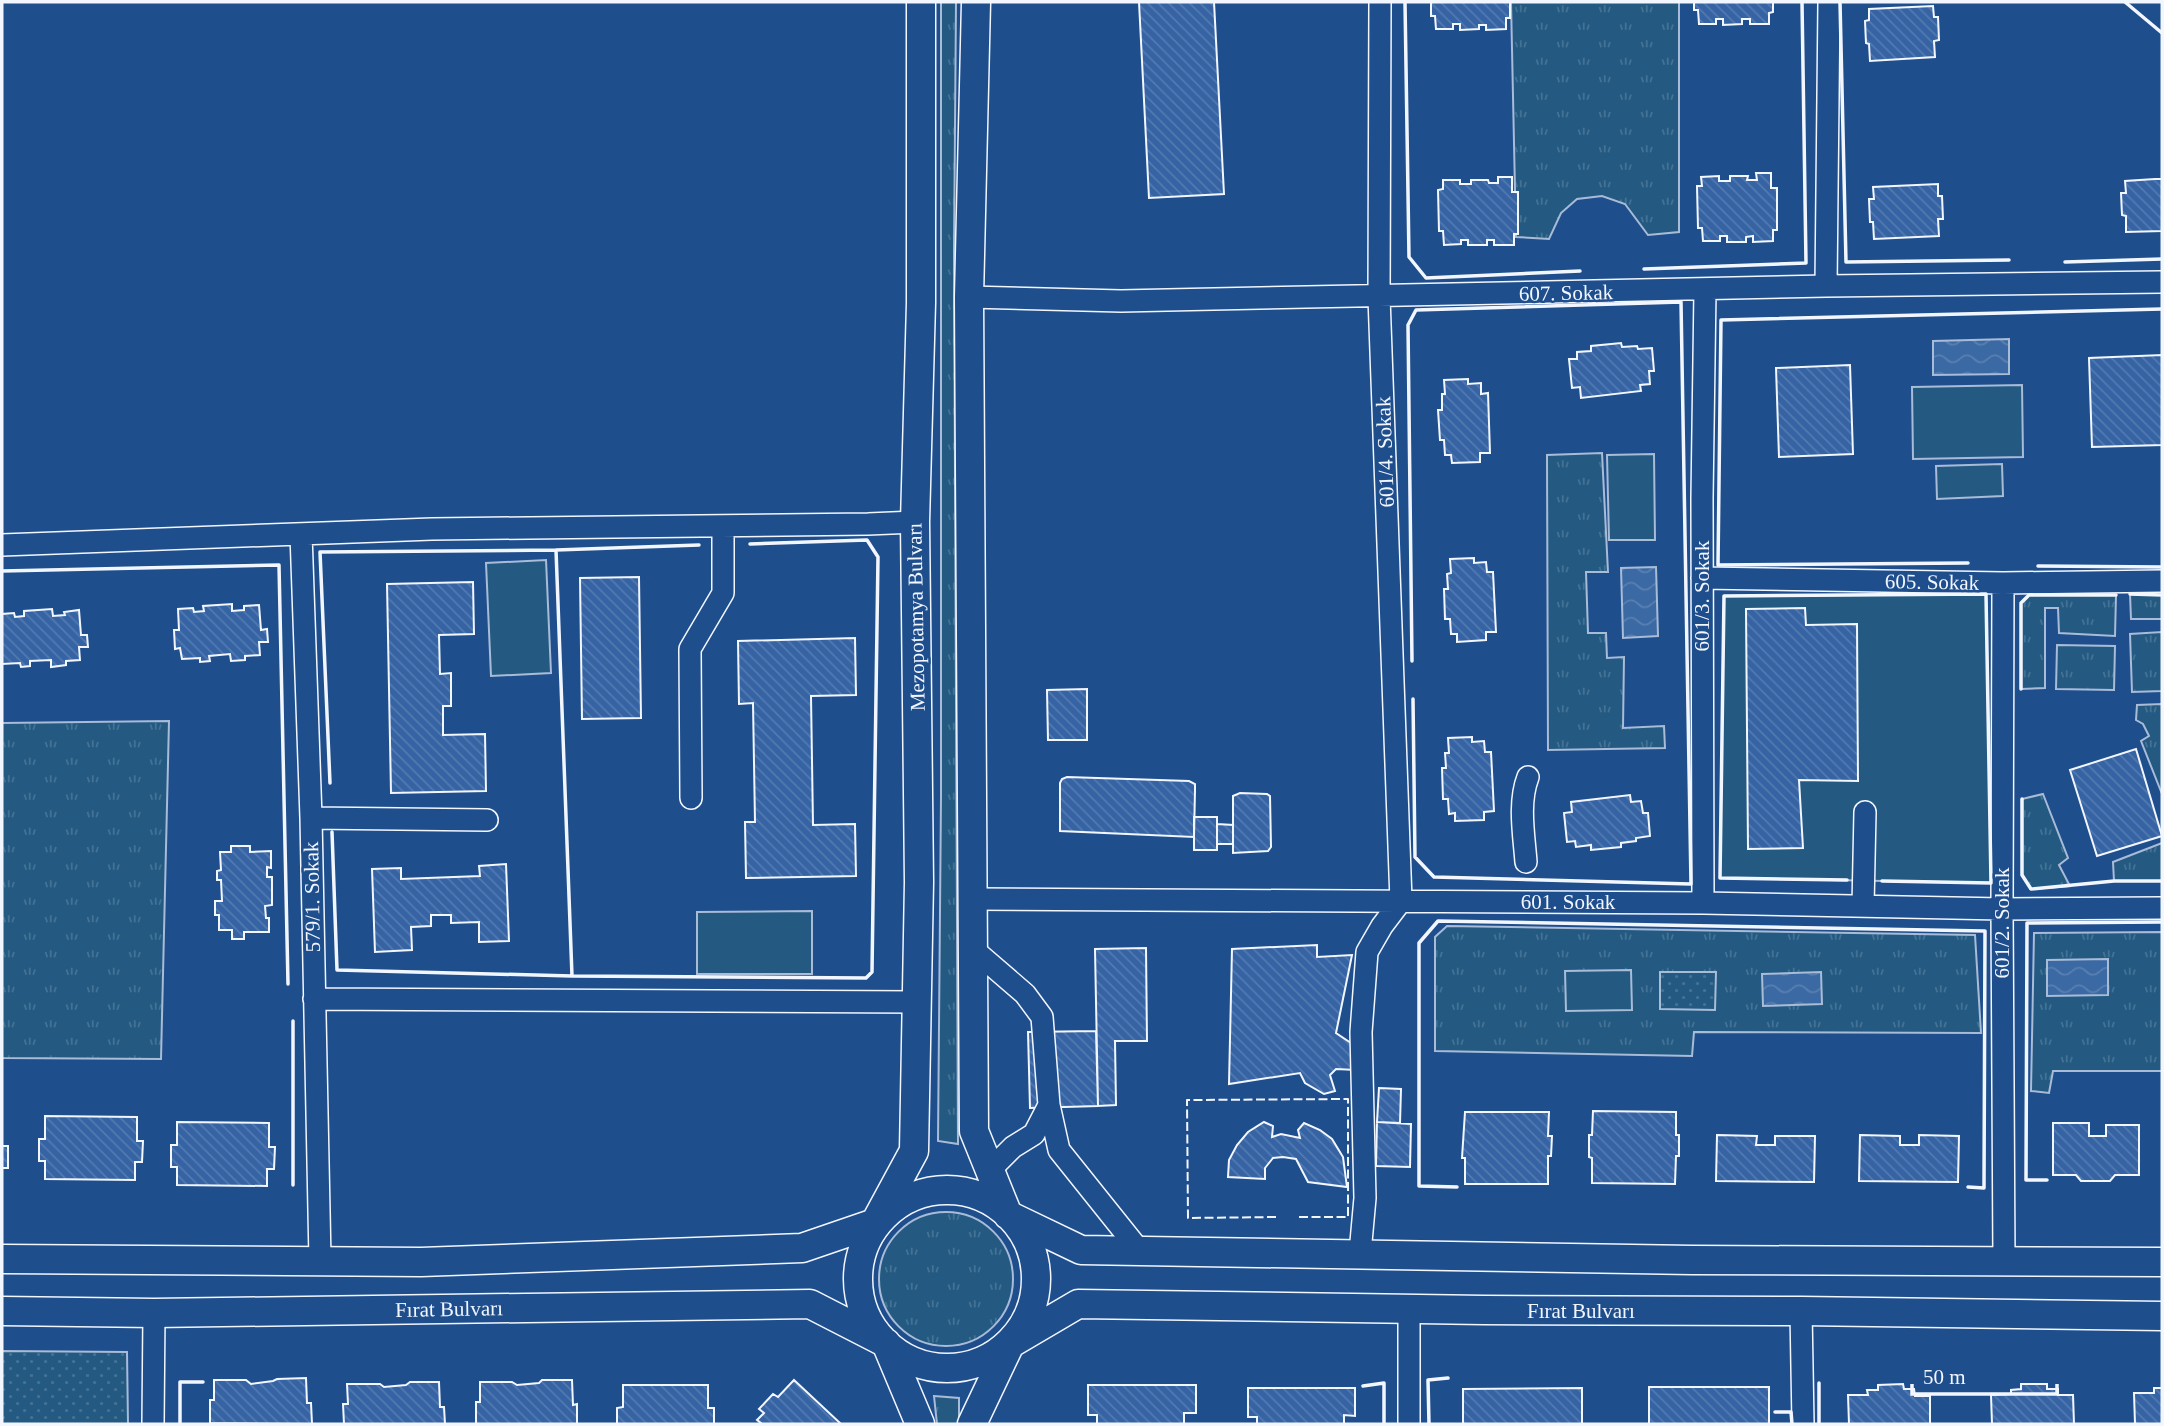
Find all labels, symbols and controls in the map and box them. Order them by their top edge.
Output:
street label: 607. Sokak [1519,280,1614,306]
street label: 601/4. Sokak [1371,396,1399,508]
street label: Mezopotamya Bulvarı [902,522,930,711]
street label: 601/3. Sokak [1690,540,1714,651]
street label: 605. Sokak [1885,569,1980,595]
street label: 579/1. Sokak [299,841,325,953]
street label: 601/2. Sokak [1990,867,2014,978]
street label: 601. Sokak [1521,890,1616,914]
street label: Fırat Bulvarı [395,1296,503,1322]
street label: Fırat Bulvarı [1527,1299,1635,1323]
scale bar [1912,1352,2057,1396]
text: 50 m [1923,1365,1966,1389]

